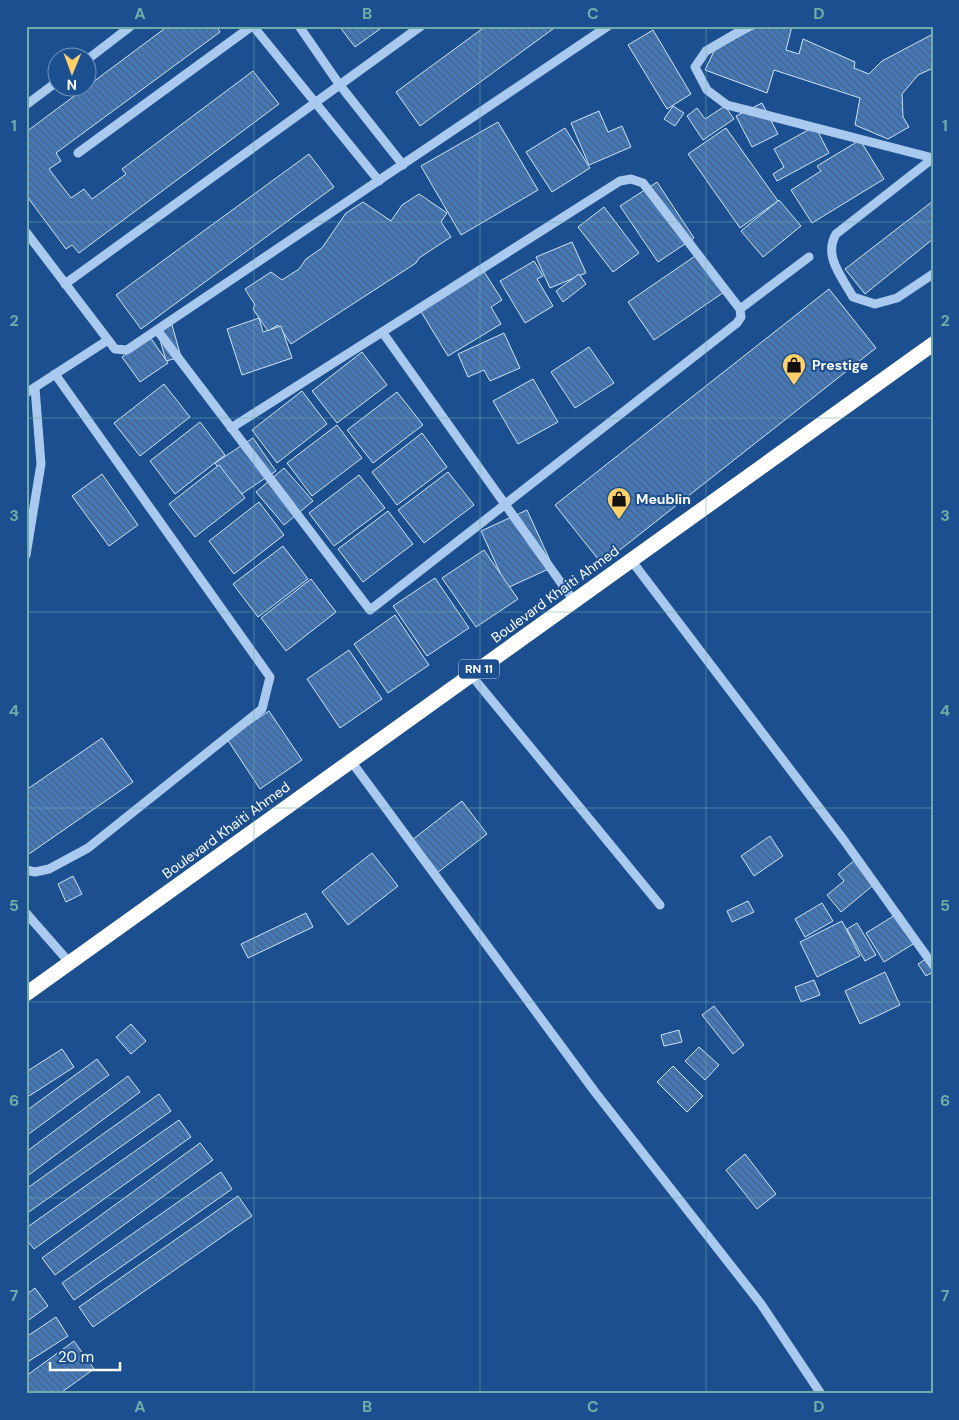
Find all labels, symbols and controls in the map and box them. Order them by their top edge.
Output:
text: A [134,3,146,24]
text: B [362,3,372,24]
text: C [587,3,599,24]
text: D [813,3,825,24]
north arrow [48,48,98,98]
text: N [67,76,77,94]
text: 1 [11,115,17,136]
text: 1 [942,115,948,136]
text: 2 [9,310,19,331]
text: 2 [940,310,950,331]
shop icon: Prestige [781,352,807,386]
place label: Prestige [812,356,868,374]
shop icon: Meublin [606,486,632,520]
place label: Meublin [636,490,691,508]
text: 3 [9,505,19,526]
text: 3 [940,505,950,526]
street label: Boulevard Khaiti Ahmed [487,541,623,647]
road number: RN 11 [459,660,499,679]
text: 4 [9,700,19,721]
text: 4 [940,700,950,721]
street label: Boulevard Khaiti Ahmed [158,777,294,883]
text: 5 [9,895,19,916]
text: 5 [940,895,950,916]
text: 6 [9,1090,19,1111]
text: 6 [940,1090,950,1111]
text: 7 [10,1285,19,1306]
text: 7 [941,1285,950,1306]
scale bar [50,1340,120,1372]
text: 20 m [58,1347,94,1367]
text: A [134,1396,146,1417]
text: B [362,1396,372,1417]
text: C [587,1396,599,1417]
text: D [813,1396,825,1417]

